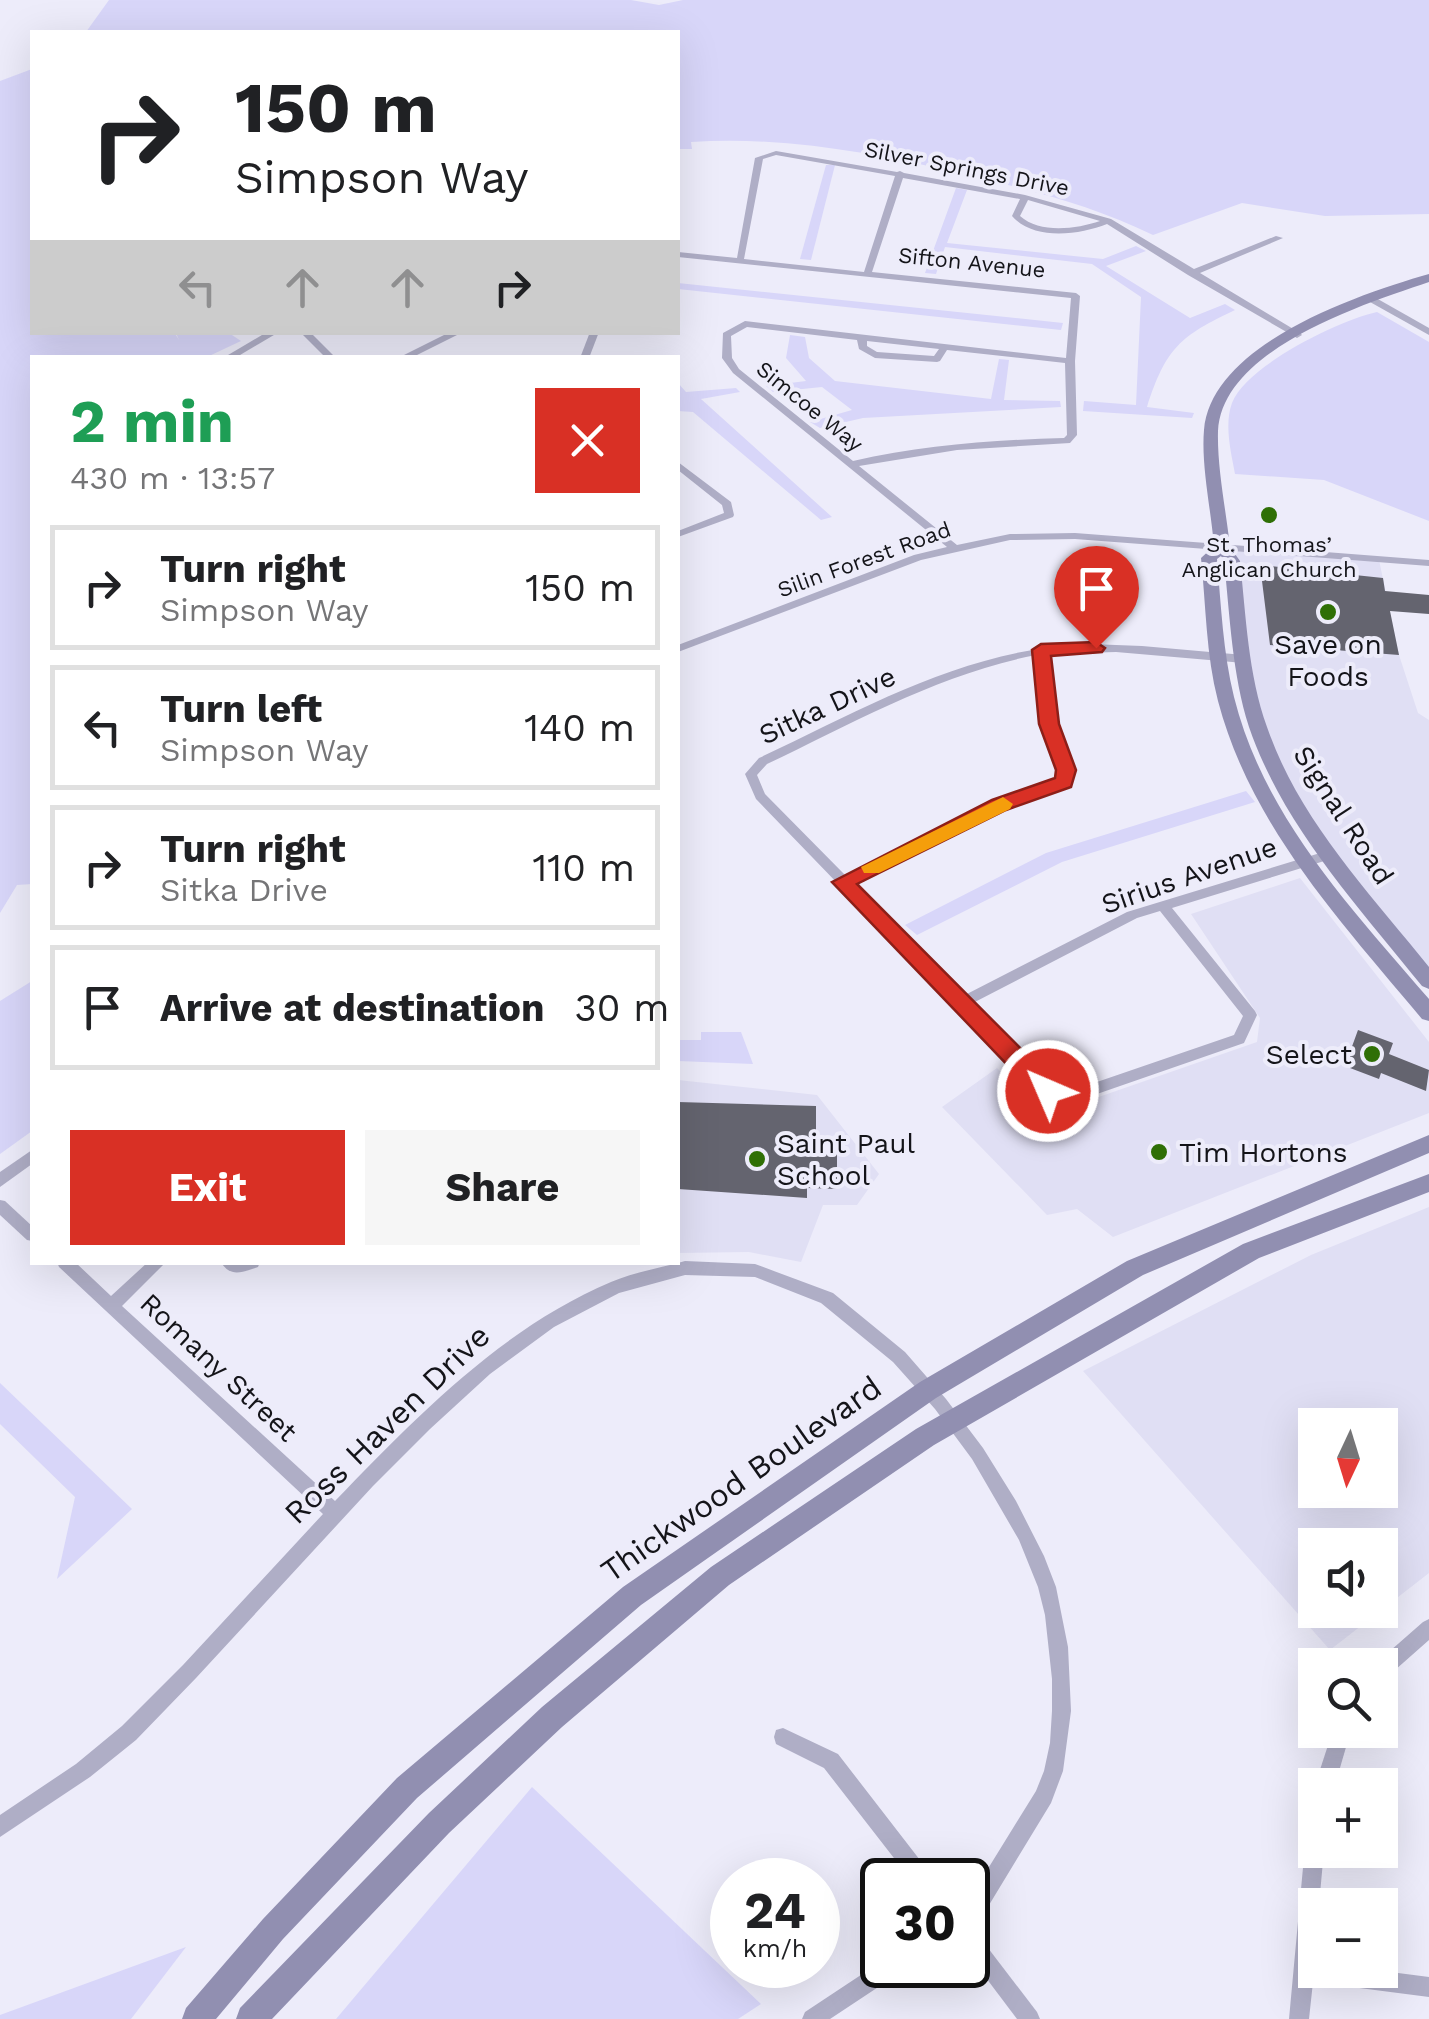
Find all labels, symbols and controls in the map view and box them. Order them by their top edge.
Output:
text: 150 m [235,67,437,149]
icon: right [70,70,200,200]
street label: Silver Springs Drive [862,136,1071,201]
text: Simpson Way [235,151,528,204]
street label: Sifton Avenue [897,242,1047,283]
icon: left [170,260,225,315]
icon: ahead [275,260,330,315]
icon: ahead [380,260,435,315]
icon: right [485,260,540,315]
street label: Simcoe Way [752,356,868,457]
text: 2 min [70,386,234,457]
button: close [535,388,640,493]
text: 430 m · 13:57 [70,459,275,497]
marker: St. Thomas’ Anglican Church [1258,504,1280,526]
street label: Silin Forest Road [774,517,954,602]
place label: St. Thomas’ Anglican Church [1181,532,1357,582]
pin [1054,546,1139,649]
text: Turn right [160,547,346,591]
icon: right [75,560,130,615]
icon: arrive [1069,561,1124,616]
text: 150 m [525,566,635,610]
text: Simpson Way [160,591,369,629]
marker: Save on Foods [1317,601,1339,623]
place label: Save on Foods [1274,628,1382,693]
street label: Sitka Drive [754,659,901,751]
text: Turn left [160,687,322,731]
icon: left [75,700,130,755]
text: 140 m [524,706,635,750]
text: Simpson Way [160,731,369,769]
street label: Signal Road [1286,740,1401,891]
text: Turn right [160,827,346,871]
street label: Sirius Avenue [1097,830,1281,921]
icon: right [75,840,130,895]
text: 110 m [533,846,635,890]
text: Sitka Drive [160,871,328,909]
icon: arrive [75,980,130,1035]
text: Arrive at destination [160,986,545,1030]
text: 30 m [575,986,670,1030]
place label: Select [1266,1038,1352,1071]
position arrow [996,1039,1100,1143]
marker: Select [1361,1043,1383,1065]
place label: Saint Paul School [777,1127,916,1192]
button: Exit [70,1130,345,1245]
button: Share [365,1130,640,1245]
place label: Tim Hortons [1179,1136,1347,1169]
marker: Tim Hortons [1148,1141,1170,1163]
marker: Saint Paul School [746,1148,768,1170]
street label: Romany Street [134,1286,304,1448]
street label: Ross Haven Drive [276,1316,498,1532]
street label: Thickwood Boulevard [594,1368,888,1590]
north arrow [1298,1408,1398,1508]
map controls [1298,1408,1398,1988]
button: sound [1298,1528,1398,1628]
button: search [1298,1648,1398,1748]
button: + [1298,1768,1398,1868]
speed limit sign: 30 [860,1858,990,1988]
text: 24 [744,1881,806,1940]
button: − [1298,1888,1398,1988]
text: km/h [743,1934,807,1963]

